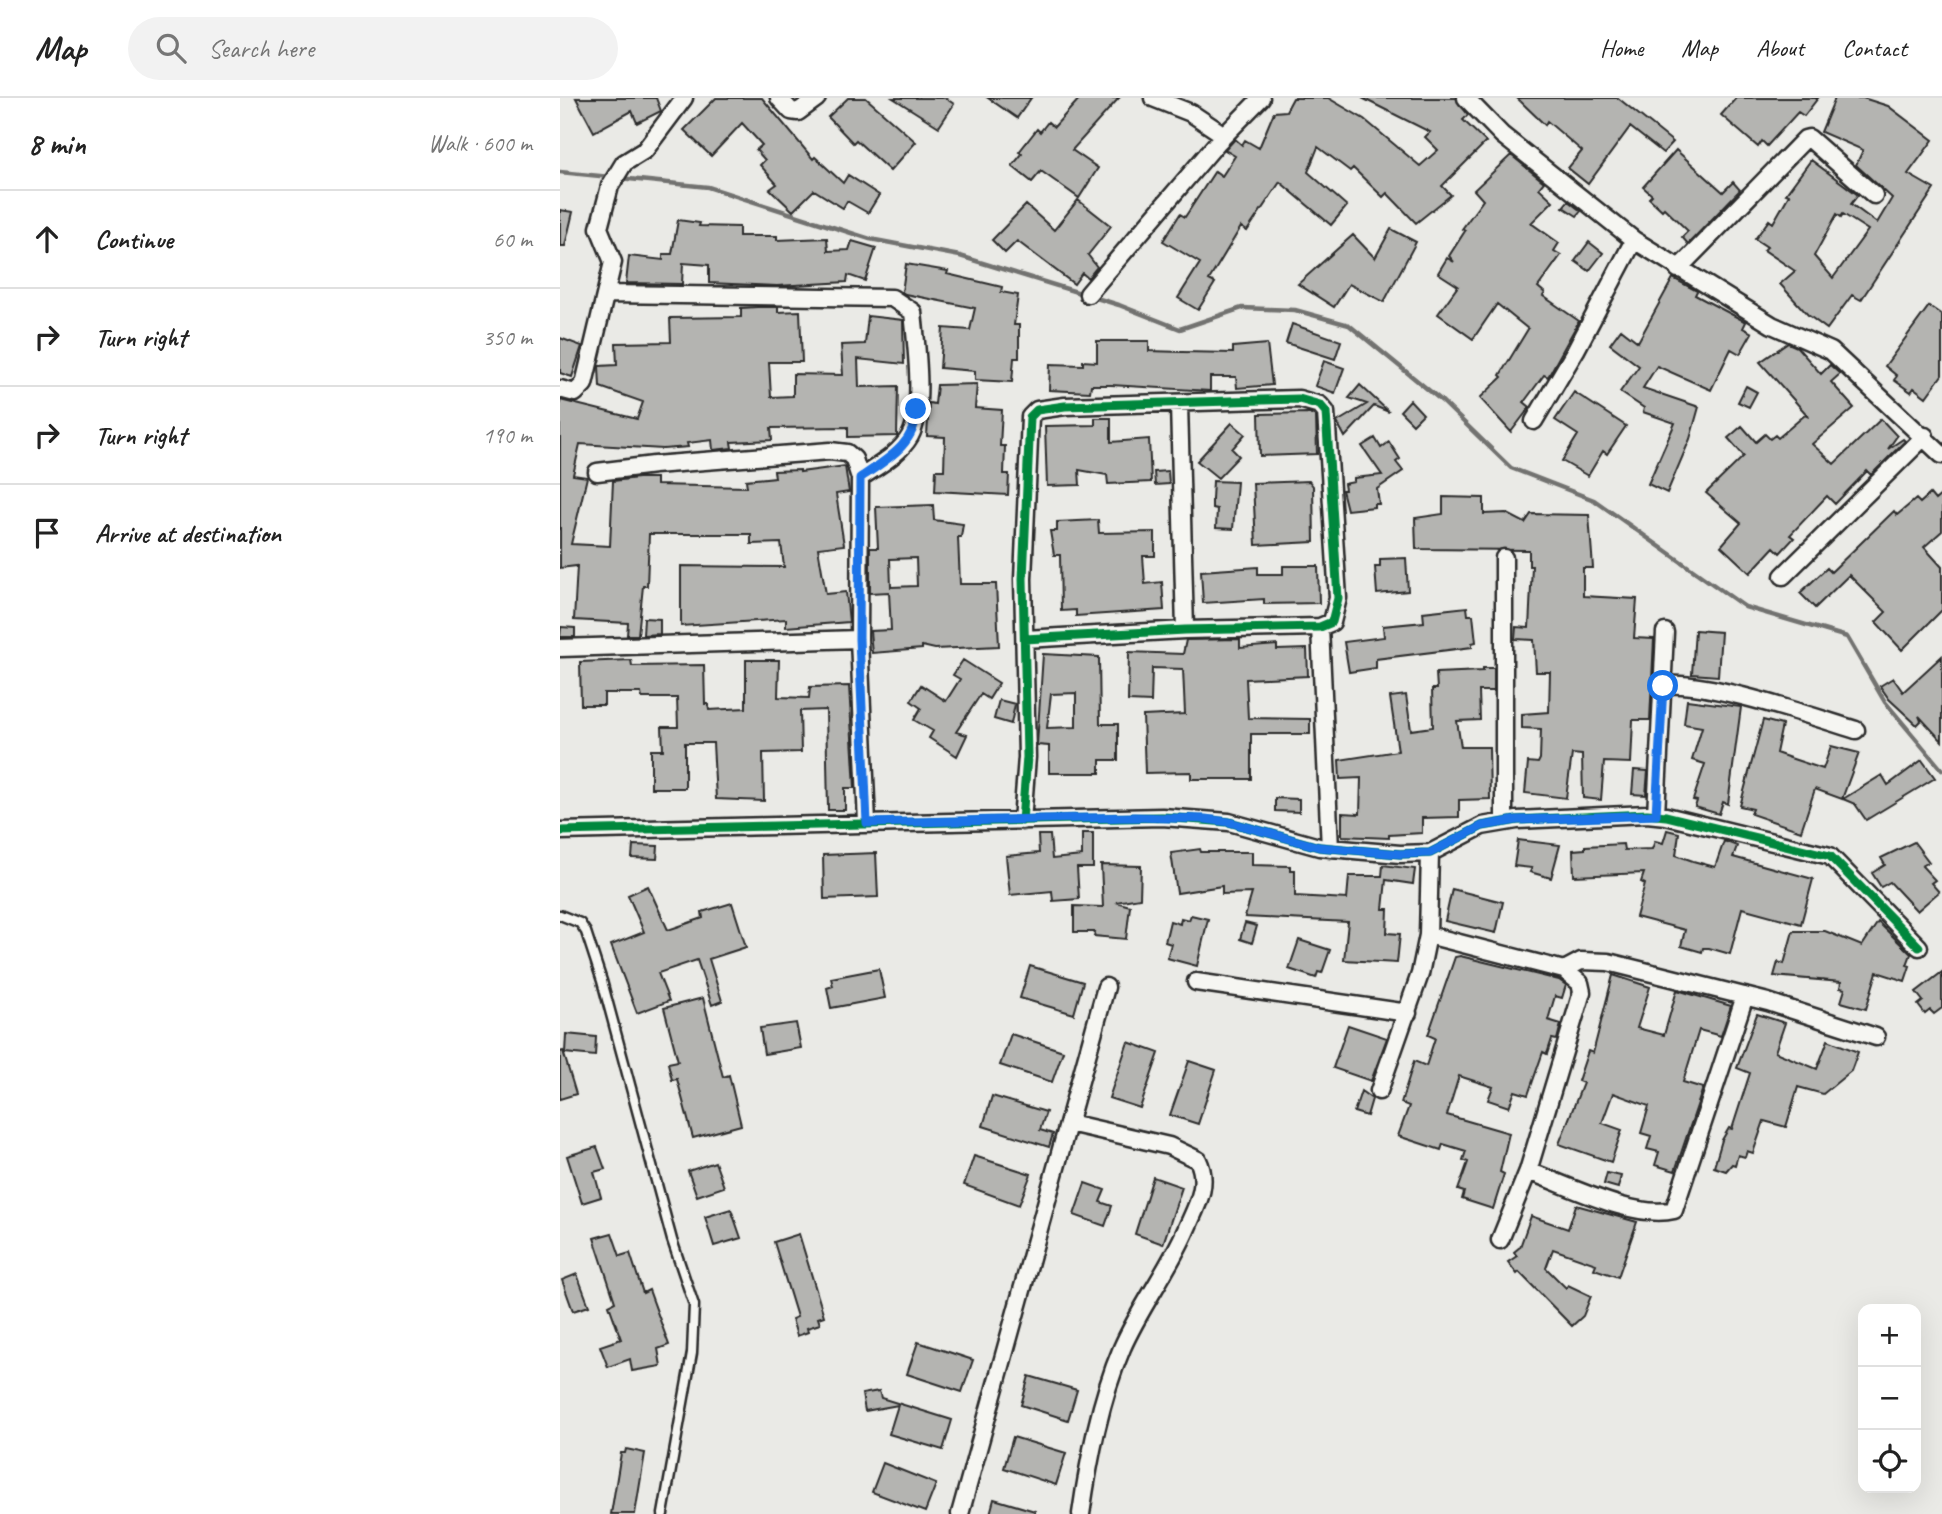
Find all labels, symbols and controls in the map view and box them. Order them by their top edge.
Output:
search box [128,17,618,80]
text: Map [35,27,86,69]
icon: search [152,29,190,67]
text: Search here [208,32,314,65]
text: Home [1600,33,1643,63]
text: Map [1681,33,1718,63]
text: About [1756,33,1804,63]
text: Contact [1842,33,1907,63]
text: 8 min [28,125,85,163]
text: Walk · 600 m [428,129,532,158]
icon: ahead [28,220,66,258]
text: Continue [95,223,173,256]
text: 60 m [493,225,532,254]
icon: right [28,318,66,356]
text: Turn right [95,321,186,354]
text: 350 m [483,323,532,352]
route end [900,393,931,424]
icon: right [28,416,66,454]
text: Turn right [95,419,186,452]
text: 190 m [483,421,532,450]
icon: arrive [28,514,66,552]
text: Arrive at destination [95,517,281,550]
route start [1647,670,1678,701]
map controls [1858,1304,1921,1493]
button: + [1858,1304,1921,1367]
button: − [1858,1367,1921,1430]
button: locate [1858,1430,1921,1493]

